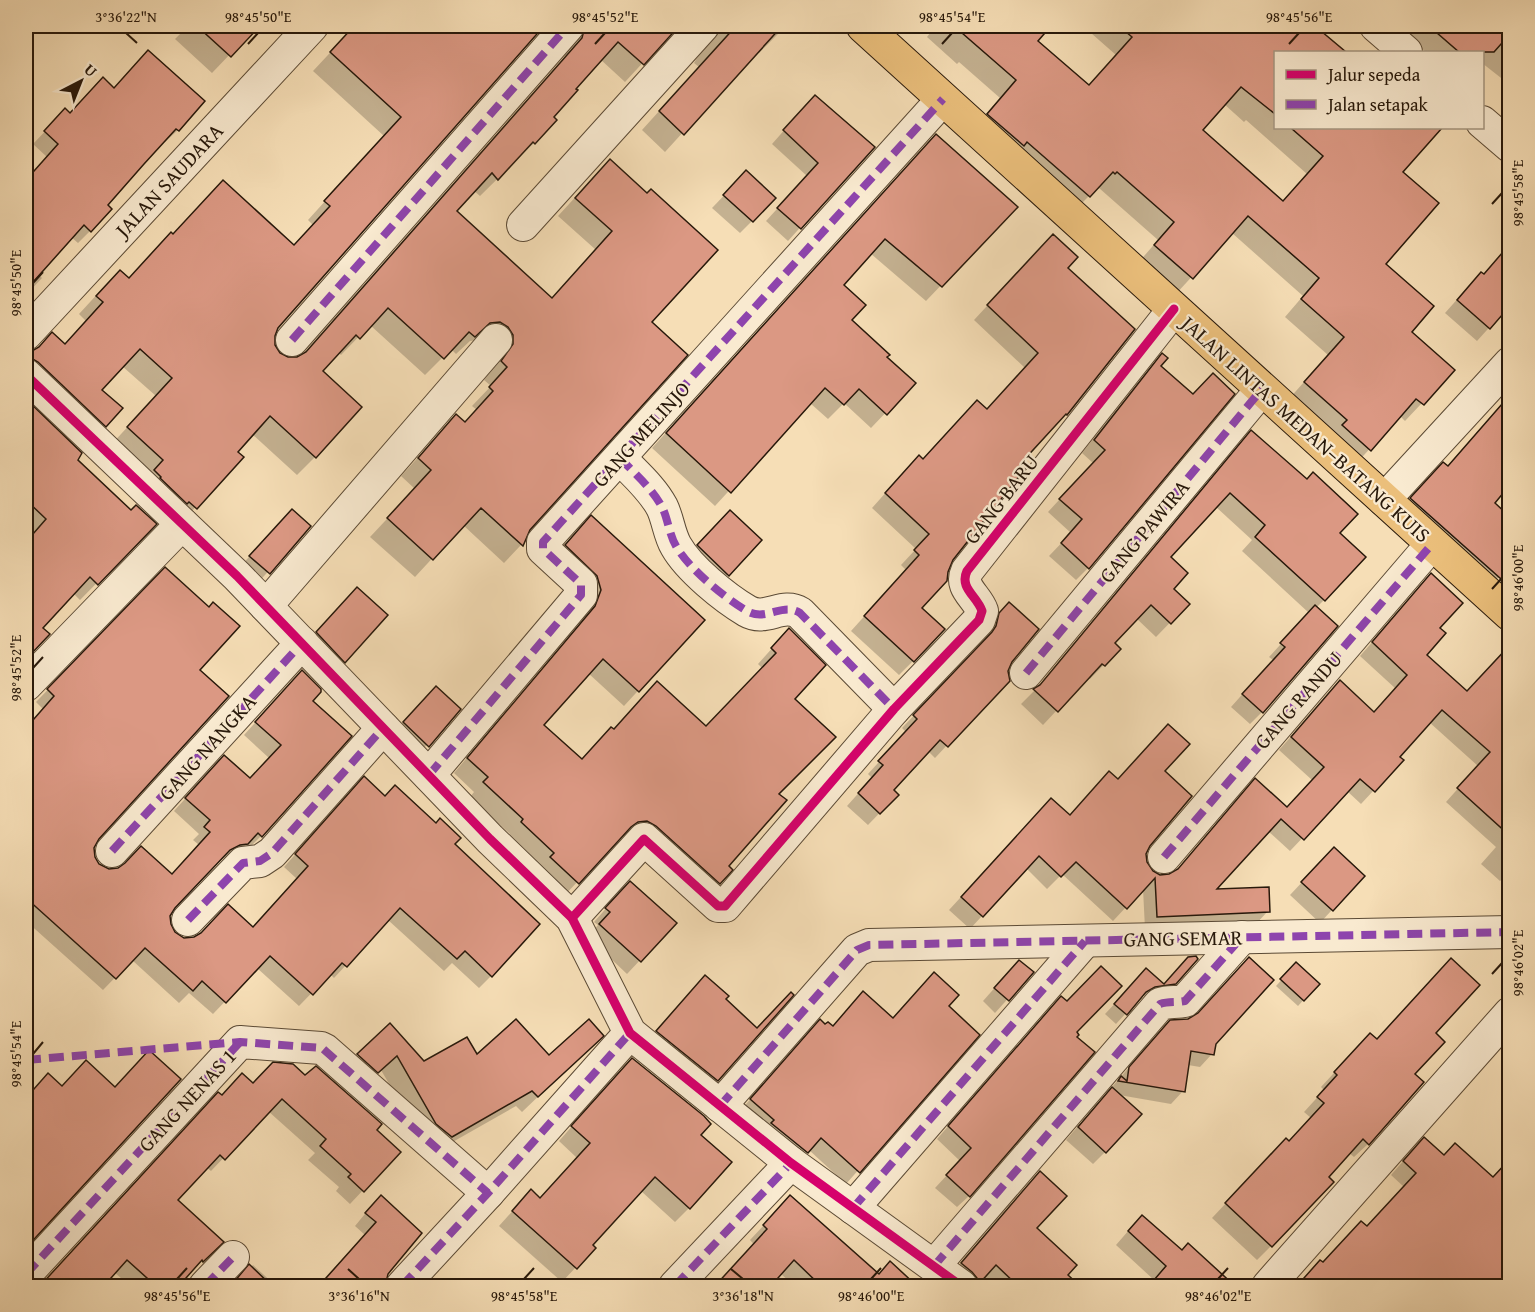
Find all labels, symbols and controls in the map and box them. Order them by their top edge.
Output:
text: 3°36'22"N [95,6,157,27]
text: 98°45'50"E [225,6,292,27]
text: 98°45'52"E [572,6,639,27]
text: 98°45'54"E [919,6,986,27]
text: 98°45'56"E [1266,6,1333,27]
north arrow [51,51,111,111]
legend [1274,51,1484,129]
text: U [79,57,103,83]
text: Jalur sepeda [1326,61,1421,88]
text: Jalan setapak [1326,91,1428,118]
street label: JALAN SAUDARA [106,116,230,246]
text: 98°45'58"E [1507,159,1528,226]
text: 98°45'50"E [5,249,26,316]
street label: JALAN LINTAS MEDAN–BATANG KUIS [1172,306,1438,550]
street label: GANG MELINJO [585,374,697,494]
street label: GANG BARU [956,447,1046,550]
street label: GANG PAWIRA [1091,472,1197,589]
text: 98°46'00"E [1507,544,1528,611]
text: 98°45'52"E [5,634,26,701]
street label: GANG RANDU [1247,644,1349,756]
street label: GANG NANGKA [151,687,263,807]
street label: GANG SEMAR [1123,921,1244,955]
text: 98°46'02"E [1507,929,1528,996]
text: 98°45'54"E [5,1020,26,1087]
street label: GANG NENAS 1 [131,1041,243,1159]
text: 98°45'56"E [144,1285,211,1306]
text: 3°36'16"N [328,1285,390,1306]
text: 98°45'58"E [491,1285,558,1306]
text: 3°36'18"N [712,1285,774,1306]
text: 98°46'00"E [838,1285,905,1306]
text: 98°46'02"E [1185,1285,1252,1306]

